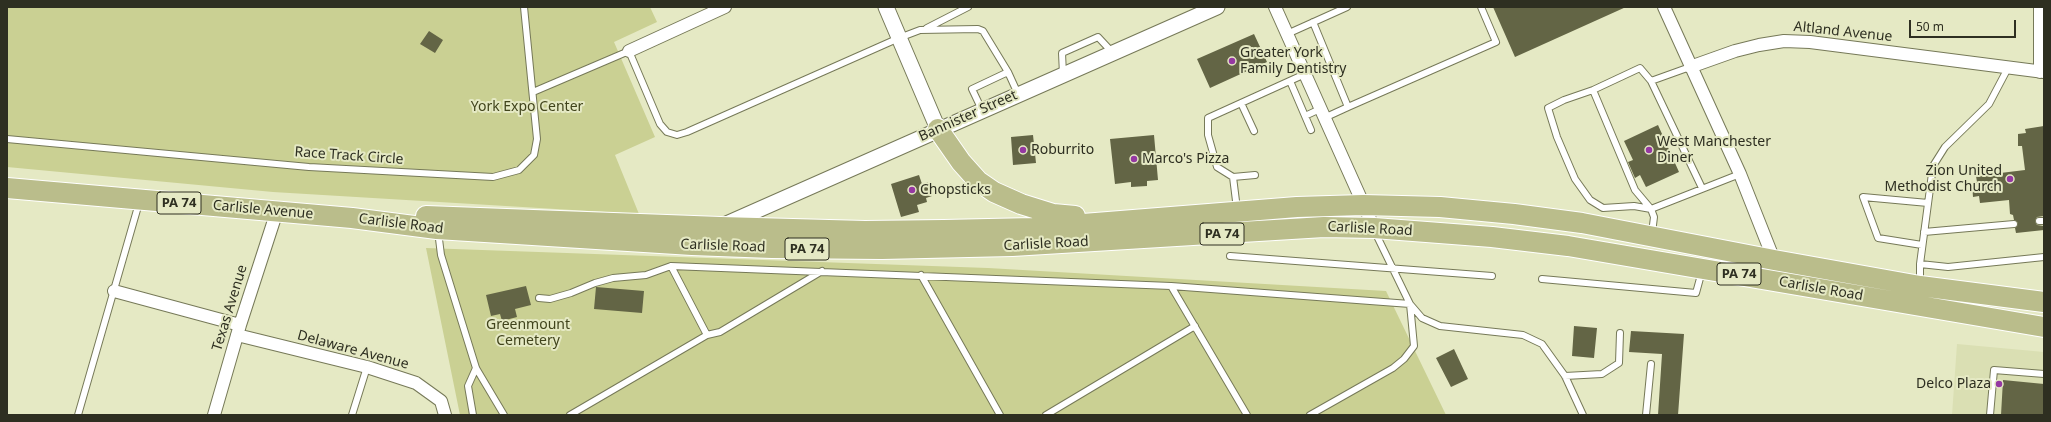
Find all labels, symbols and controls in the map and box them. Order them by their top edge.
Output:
scale bar [1911,12,2018,38]
street label: Altland Avenue [1793,18,1893,46]
text: 50 m [1916,18,1944,35]
place label: Greater York Family Dentistry [1240,45,1346,78]
marker: Greater York Family Dentistry [1227,56,1237,66]
street label: Bannister Street [916,87,1020,145]
park label: York Expo Center [471,99,583,115]
place label: West Manchester Diner [1657,134,1771,166]
place label: Roburrito [1031,142,1094,158]
street label: Race Track Circle [294,144,404,168]
marker: Roburrito [1018,145,1028,155]
marker: West Manchester Diner [1644,145,1654,155]
place label: Marco's Pizza [1142,151,1229,167]
marker: Marco's Pizza [1129,154,1139,164]
place label: Zion United Methodist Church [1885,163,2002,196]
marker: Zion United Methodist Church [2005,174,2015,184]
place label: Chopsticks [920,182,991,198]
marker: Chopsticks [907,185,917,195]
road number: PA 74 [157,192,201,214]
street label: Carlisle Avenue [212,197,314,223]
street label: Carlisle Road [358,210,444,238]
street label: Carlisle Road [1327,218,1413,240]
road number: PA 74 [1200,223,1244,245]
street label: Carlisle Road [1003,233,1089,255]
street label: Carlisle Road [680,236,766,256]
road number: PA 74 [785,238,829,260]
street label: Texas Avenue [209,263,251,353]
road number: PA 74 [1717,263,1761,285]
street label: Carlisle Road [1778,273,1864,305]
park label: Greenmount Cemetery [486,317,570,350]
street label: Delaware Avenue [295,327,411,373]
place label: Delco Plaza [1916,376,1991,392]
marker: Delco Plaza [1994,379,2004,389]

